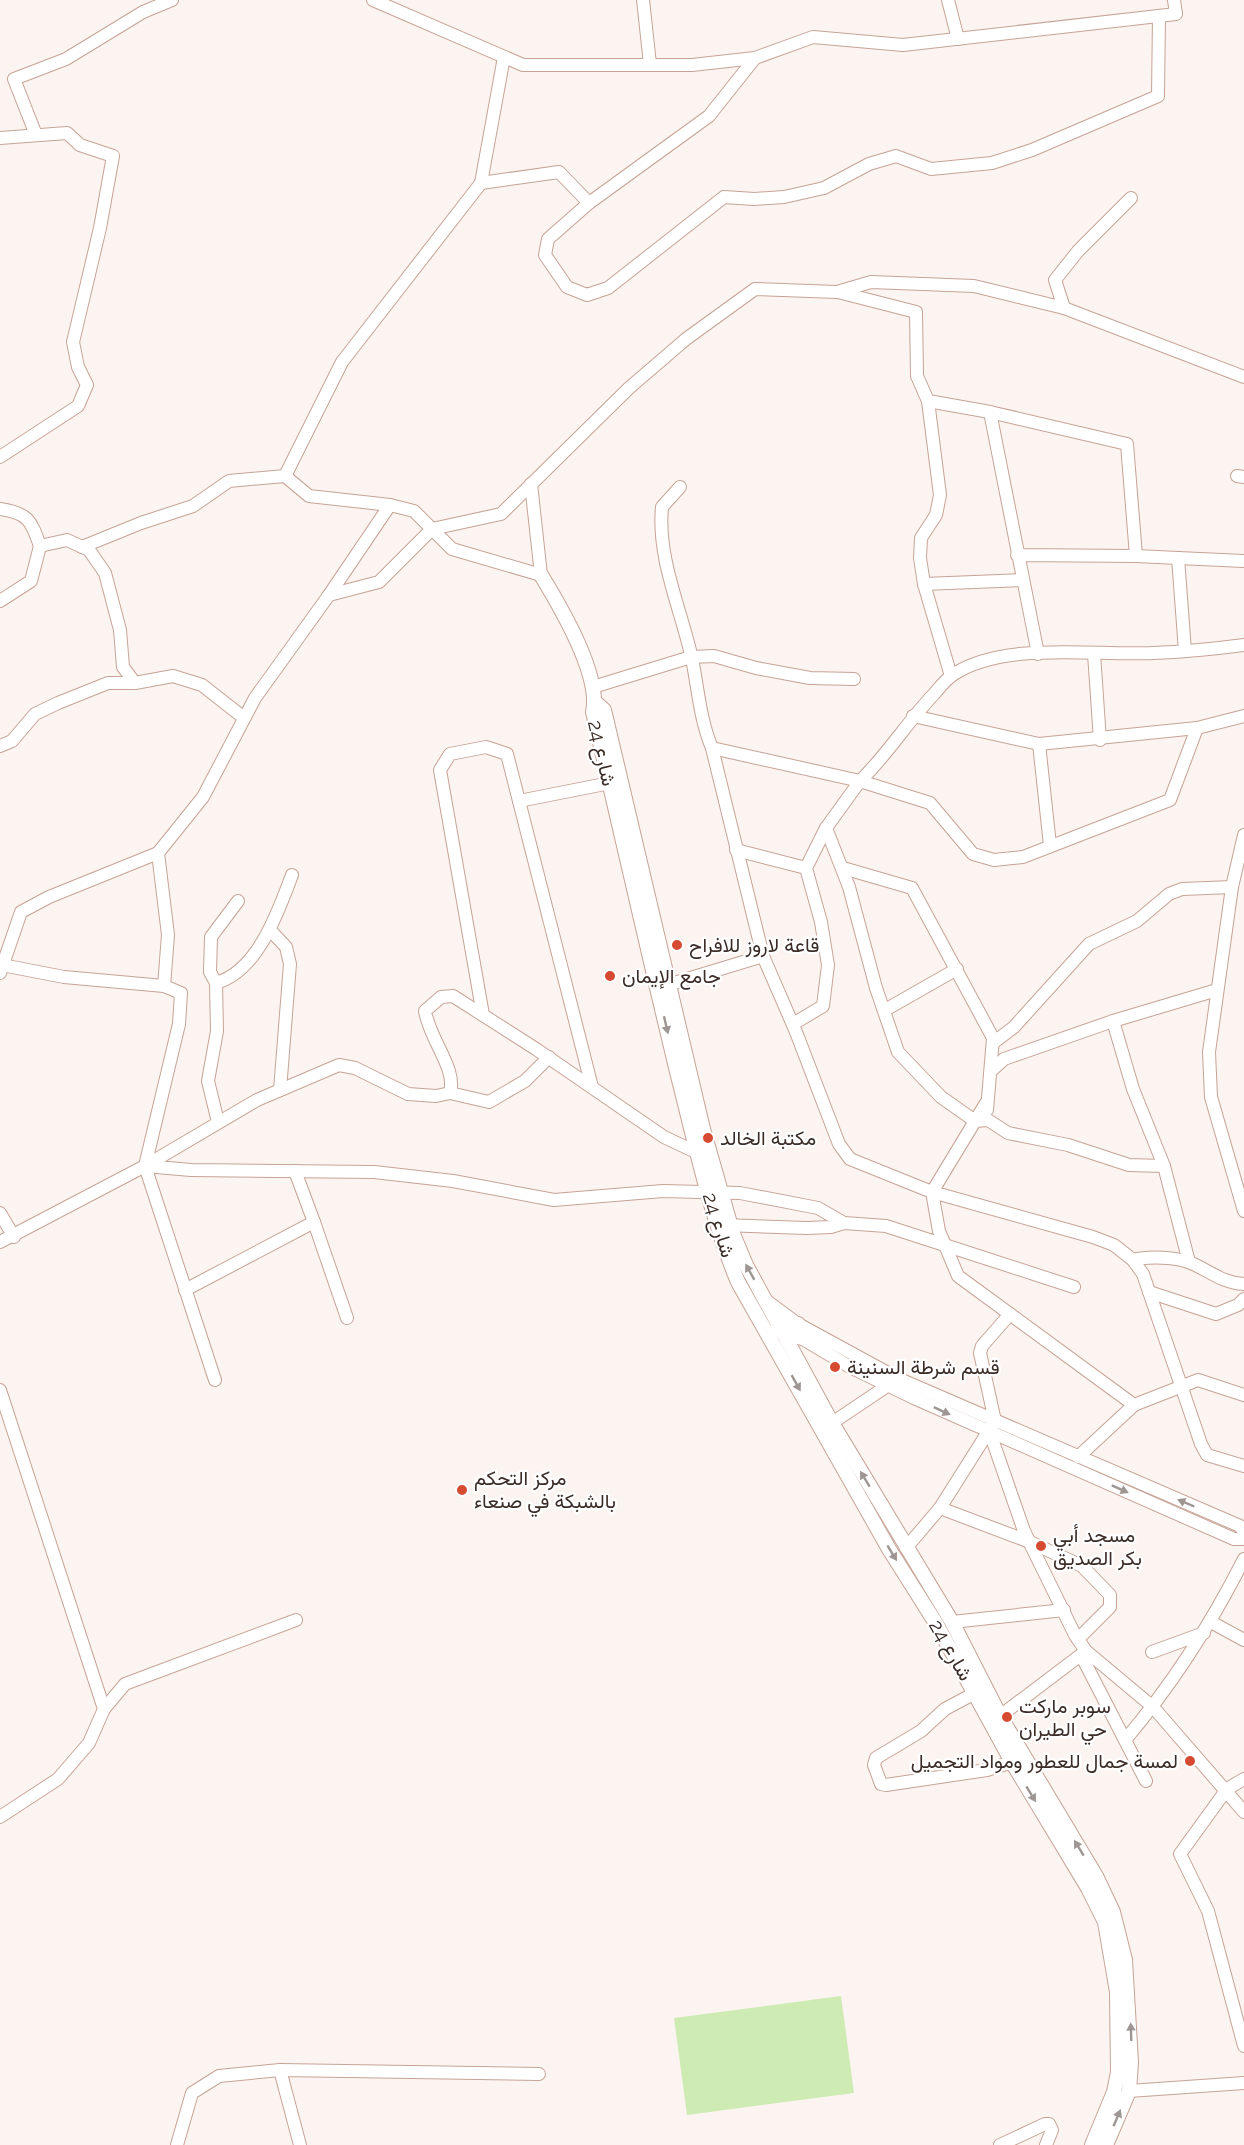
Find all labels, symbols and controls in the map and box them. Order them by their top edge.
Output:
street label: شارع 24 [581,718,621,789]
place label: قاعة لاروز للافراح [689,933,819,959]
marker: قاعة لاروز للافراح [670,938,684,952]
place label: جامع الإيمان [622,964,721,990]
marker: جامع الإيمان [603,969,617,983]
one-way arrow [661,1015,671,1034]
place label: مكتبة الخالد [720,1126,816,1150]
marker: مكتبة الخالد [701,1131,715,1145]
street label: شارع 24 [696,1190,740,1261]
one-way arrow [745,1264,756,1280]
place label: قسم شرطة السنينة [847,1355,1000,1380]
marker: قسم شرطة السنينة [828,1360,842,1374]
one-way arrow [791,1374,801,1391]
one-way arrow [933,1406,950,1415]
place label: مركز التحكم بالشبكة في صنعاء [474,1466,616,1518]
one-way arrow [860,1471,871,1487]
marker: مركز التحكم بالشبكة في صنعاء [455,1483,469,1497]
one-way arrow [1112,1484,1130,1494]
one-way arrow [1177,1498,1195,1508]
place label: مسجد أبي بكر الصديق [1053,1523,1142,1571]
marker: مسجد أبي بكر الصديق [1034,1539,1048,1553]
one-way arrow [886,1545,897,1561]
street label: شارع 24 [922,1615,978,1686]
place label: سوبر ماركت حي الطيران [1019,1694,1111,1746]
marker: سوبر ماركت حي الطيران [1000,1710,1014,1724]
place label: لمسة جمال للعطور ومواد التجميل [911,1749,1178,1774]
marker: لمسة جمال للعطور ومواد التجميل [1183,1754,1197,1768]
one-way arrow [1026,1786,1037,1802]
one-way arrow [1074,1839,1084,1856]
one-way arrow [1126,2023,1135,2042]
one-way arrow [1113,2109,1122,2127]

